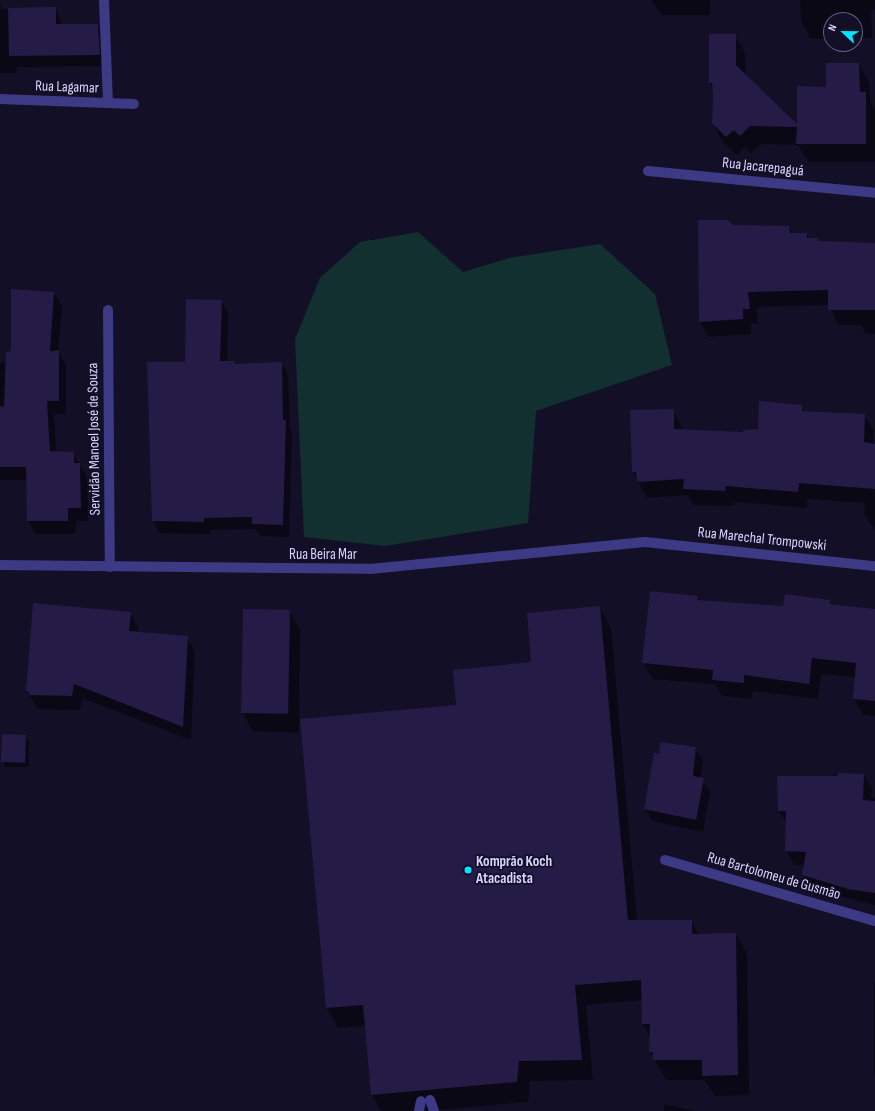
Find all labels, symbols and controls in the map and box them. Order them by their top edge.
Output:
north arrow [823,12,863,52]
text: N [825,23,839,33]
street label: Rua Lagamar [35,77,99,97]
street label: Rua Jacarepaguá [721,154,805,180]
street label: Servidão Manoel José de Souza [84,363,104,515]
street label: Rua Marechal Trompowski [697,523,827,555]
street label: Rua Beira Mar [289,546,357,564]
street label: Rua Bartolomeu de Gusmão [705,848,843,904]
place label: Komprão Koch Atacadista [476,852,552,887]
marker: Komprão Koch Atacadista [463,865,473,875]

